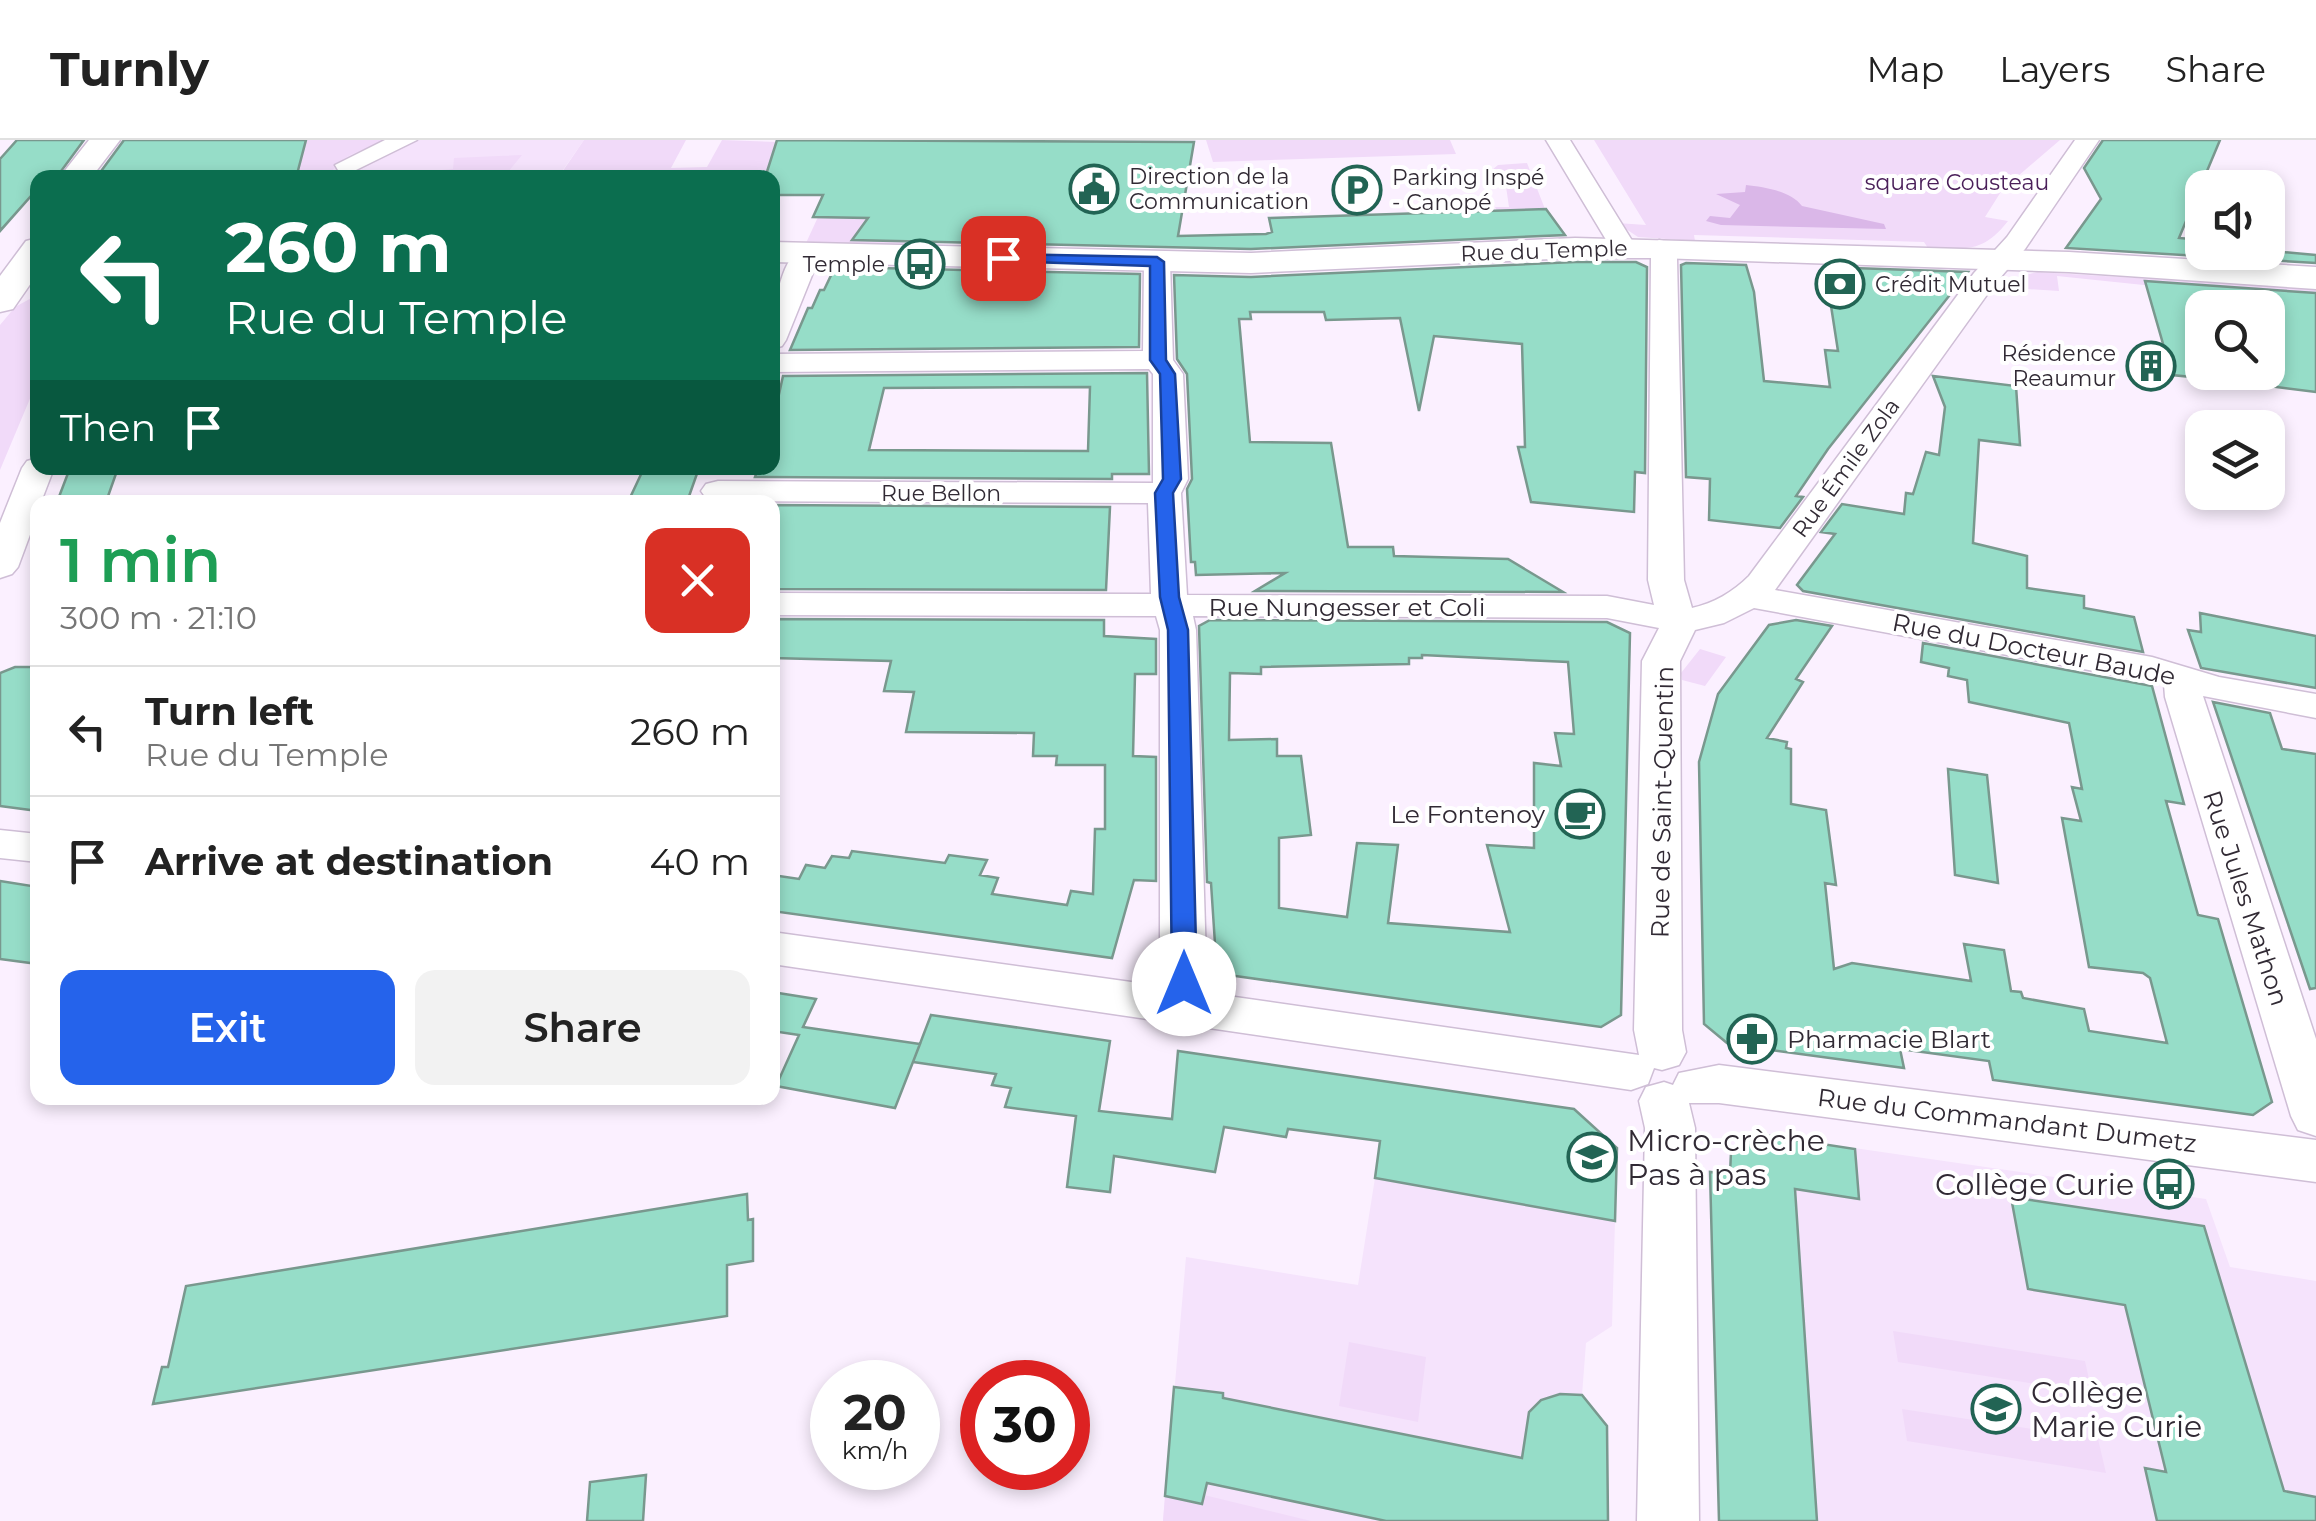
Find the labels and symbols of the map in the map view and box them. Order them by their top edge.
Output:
public building icon: Direction de la Communication [1068,163,1120,215]
place label: Direction de la Communication [1129,163,1309,215]
parking icon: Parking Inspé - Canopé [1331,164,1383,216]
place label: Parking Inspé - Canopé [1392,164,1544,216]
park label: square Cousteau [1865,169,2049,196]
pin [961,216,1046,301]
street label: Rue du Temple [1460,235,1628,267]
bus stop icon: Temple [894,238,946,290]
place label: Temple [803,251,885,278]
bank icon: Crédit Mutuel [1814,258,1866,310]
place label: Crédit Mutuel [1875,271,2026,298]
place label: Résidence Reaumur [2002,340,2116,392]
building icon: Résidence Reaumur [2125,340,2177,392]
street label: Rue Émile Zola [1786,393,1906,543]
street label: Rue Bellon [881,480,1001,507]
street label: Rue Nungesser et Coli [1209,592,1485,622]
street label: Rue du Docteur Baude [1890,607,2178,691]
street label: Rue de Saint-Quentin [1645,666,1679,938]
street label: Rue Jules Mathon [2197,787,2295,1009]
cafe icon: Le Fontenoy [1554,788,1606,840]
place label: Le Fontenoy [1390,799,1545,829]
position arrow [1132,932,1236,1036]
pharmacy icon: Pharmacie Blart [1726,1013,1778,1065]
place label: Pharmacie Blart [1787,1024,1991,1054]
street label: Rue du Commandant Dumetz [1816,1082,2198,1158]
place label: Micro-crèche Pas à pas [1627,1122,1825,1193]
school or university icon: Micro-crèche Pas à pas [1566,1131,1618,1183]
bus stop icon: Collège Curie [2143,1158,2195,1210]
place label: Collège Curie [1935,1166,2134,1203]
speed limit sign: 30 [960,1360,1090,1490]
place label: Collège Marie Curie [2031,1374,2202,1445]
school or university icon: Collège Marie Curie [1970,1383,2022,1435]

